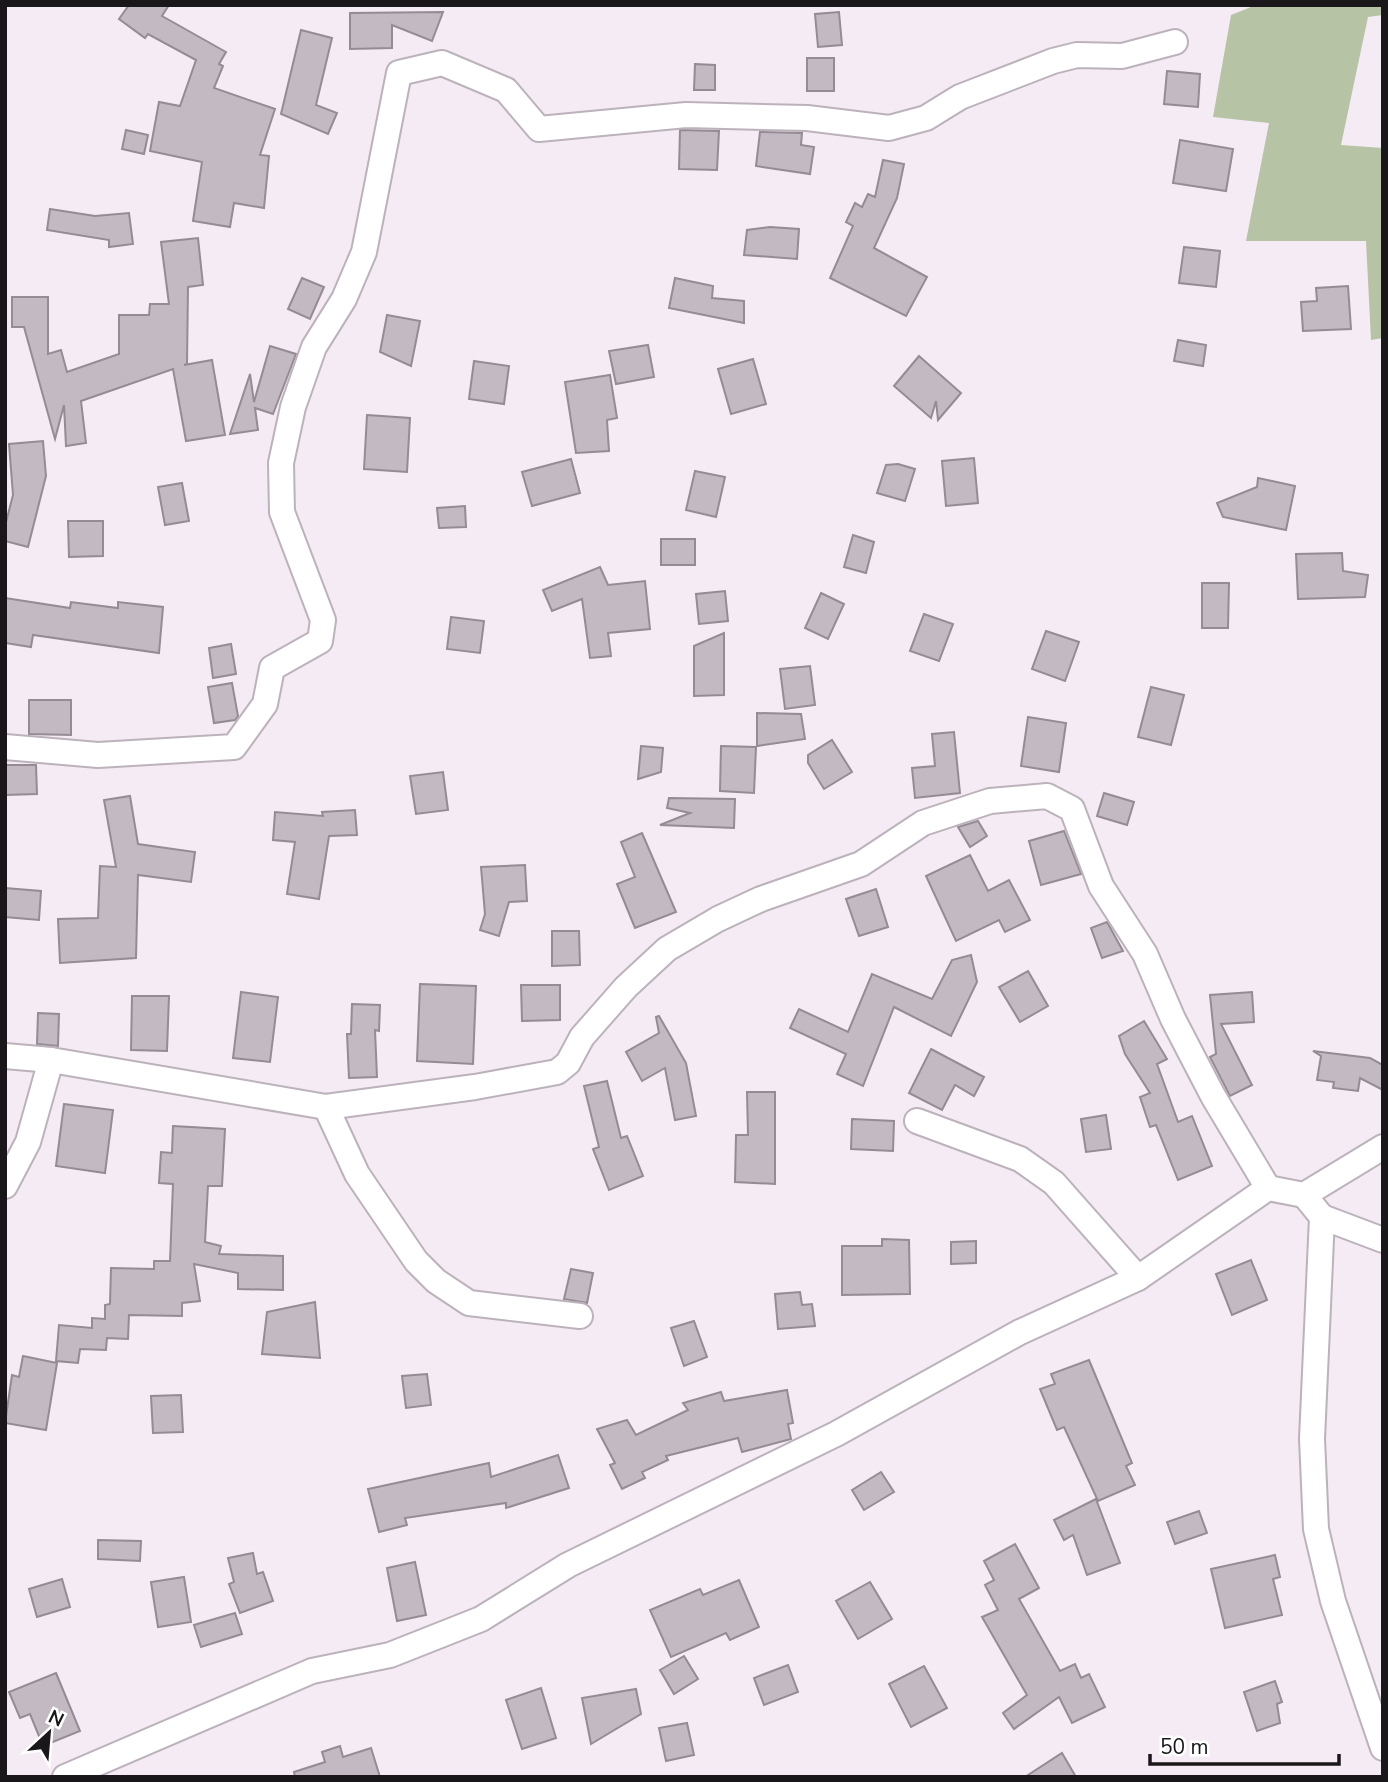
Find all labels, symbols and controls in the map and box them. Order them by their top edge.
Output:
north arrow [14,1698,84,1768]
text: N [44,1704,68,1733]
scale bar [1150,1722,1339,1766]
text: 50 m [1160,1733,1209,1761]

